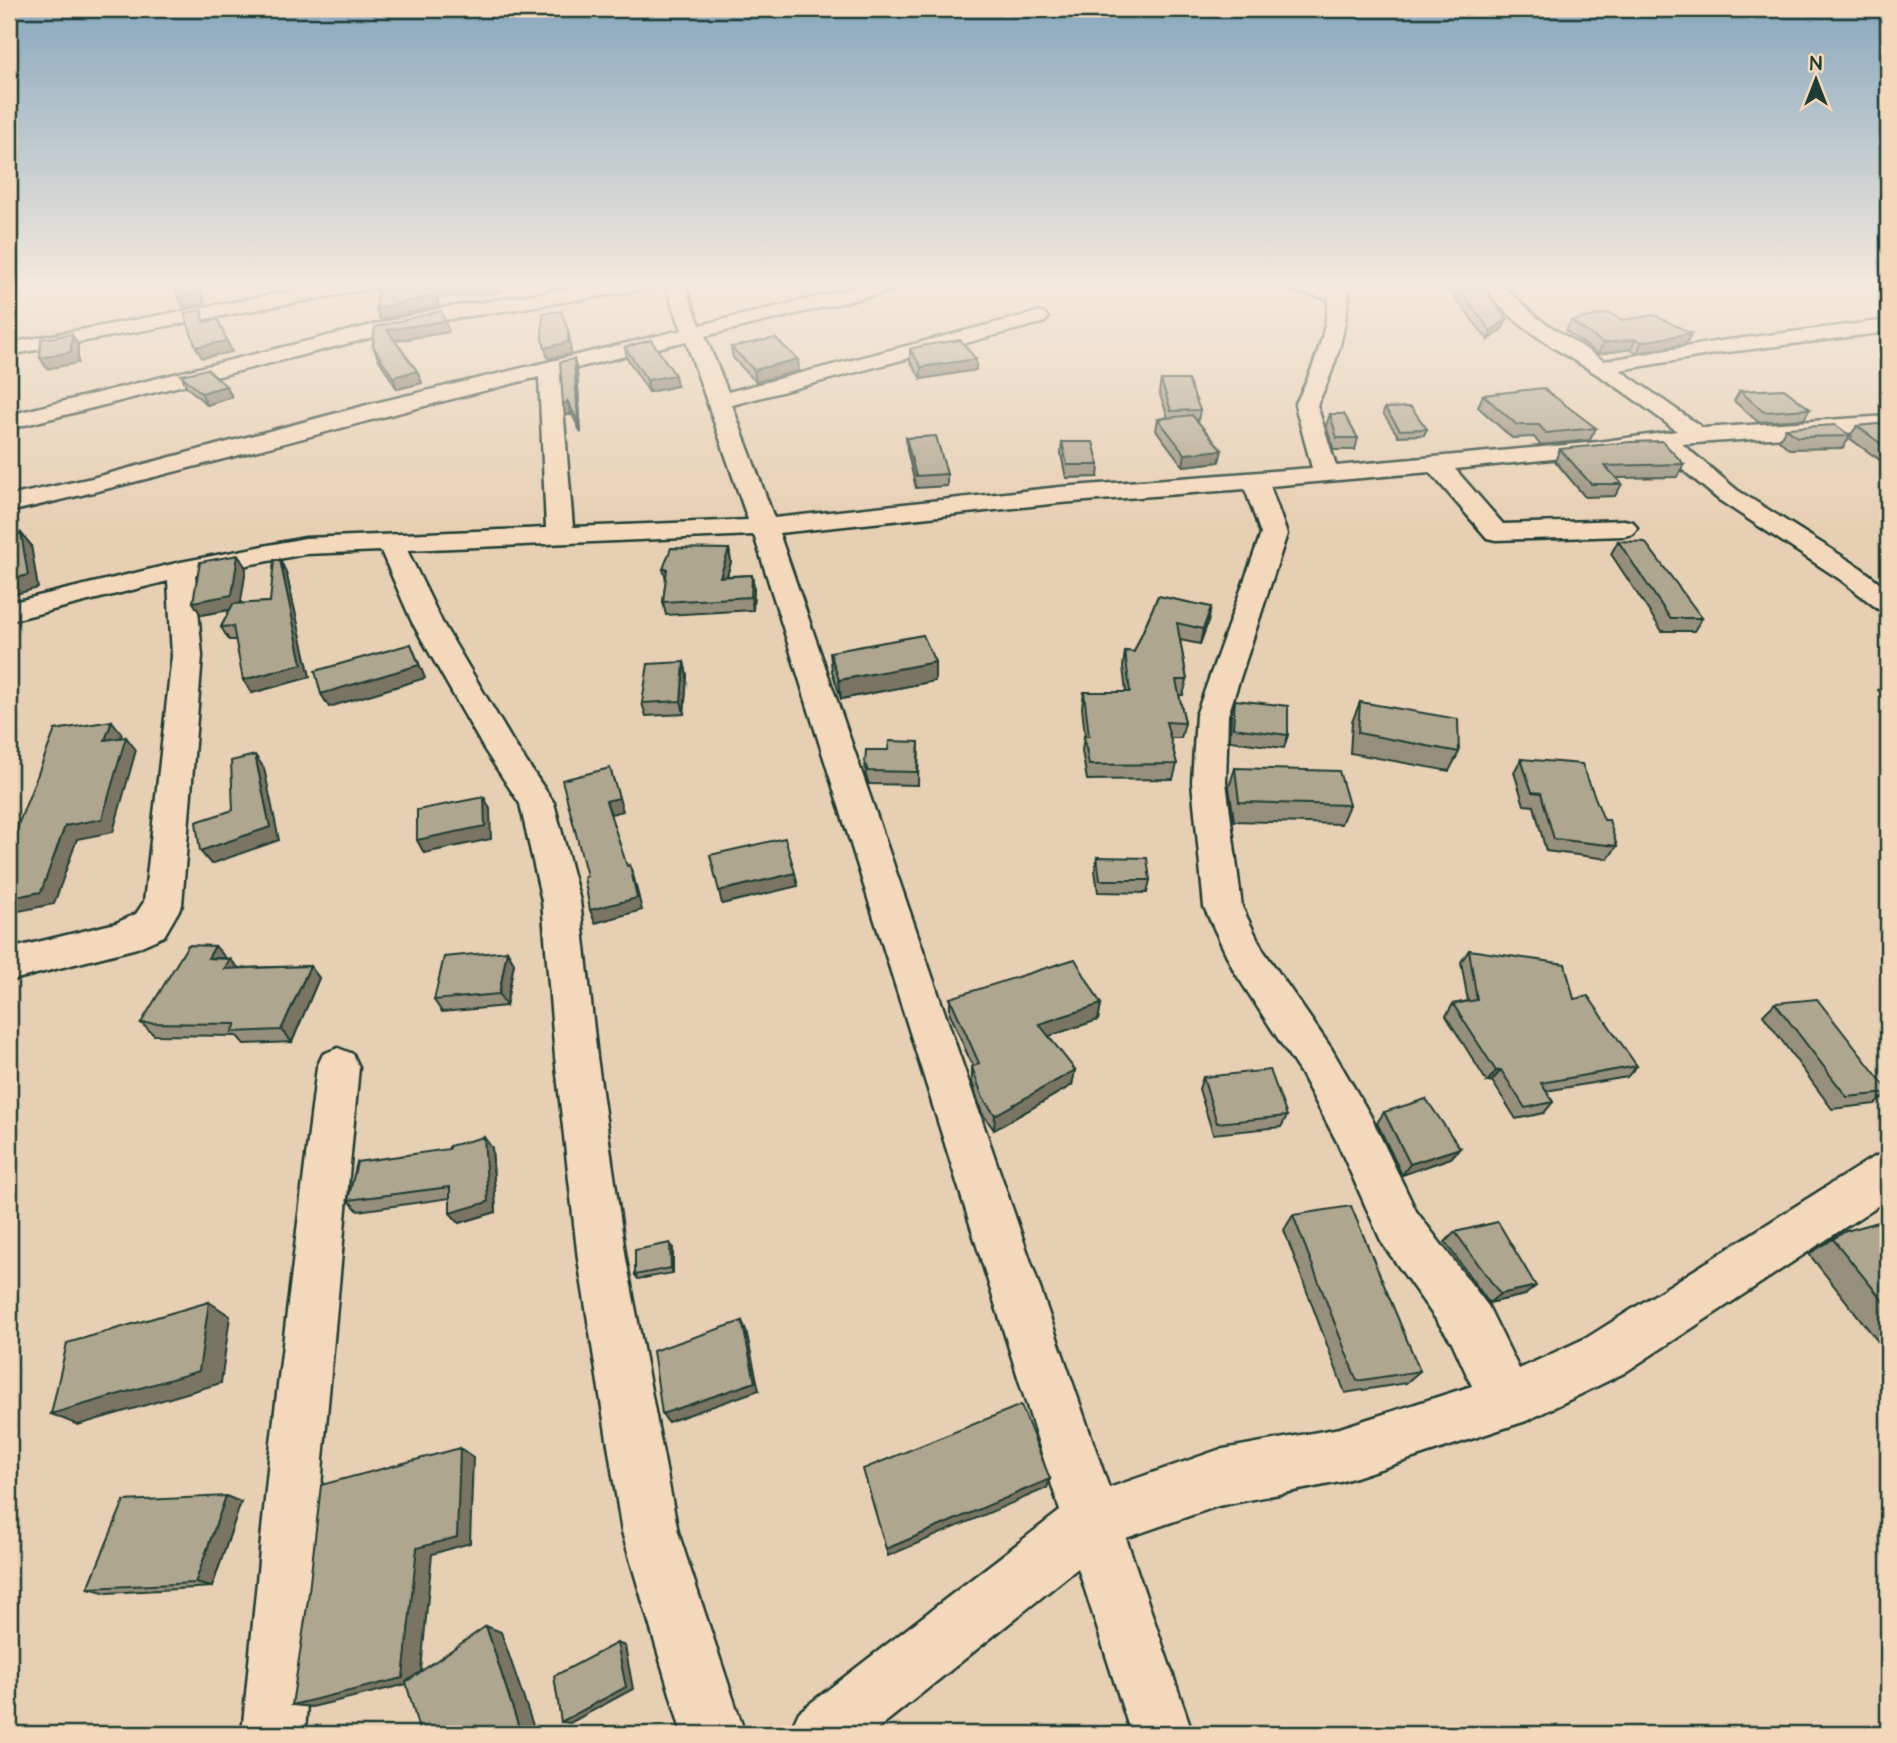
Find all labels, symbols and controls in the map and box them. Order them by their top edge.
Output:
north arrow [1782,46,1852,116]
text: N [1810,51,1822,78]

